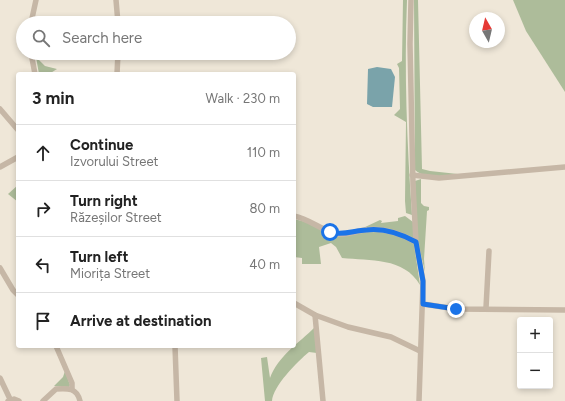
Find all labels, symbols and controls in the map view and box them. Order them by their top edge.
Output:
north arrow [469,12,505,48]
search box [16,16,296,60]
icon: search [30,27,52,49]
text: Search here [62,29,142,47]
text: 3 min [32,88,74,108]
text: Walk · 230 m [206,91,280,106]
text: Continue [70,136,133,154]
icon: ahead [32,142,54,164]
text: 110 m [247,145,280,160]
text: Izvorului Street [70,154,158,169]
text: Turn right [70,192,138,210]
icon: right [32,198,54,220]
text: 80 m [249,201,280,216]
text: Răzeșilor Street [70,210,162,225]
route start [321,223,339,241]
text: Turn left [70,248,128,266]
icon: left [32,254,54,276]
text: 40 m [249,257,280,272]
text: Miorița Street [70,266,150,281]
route end [447,300,465,318]
icon: arrive [32,310,54,332]
text: Arrive at destination [70,312,211,330]
map controls [517,317,553,389]
button: + [517,317,553,353]
button: − [517,353,553,389]

